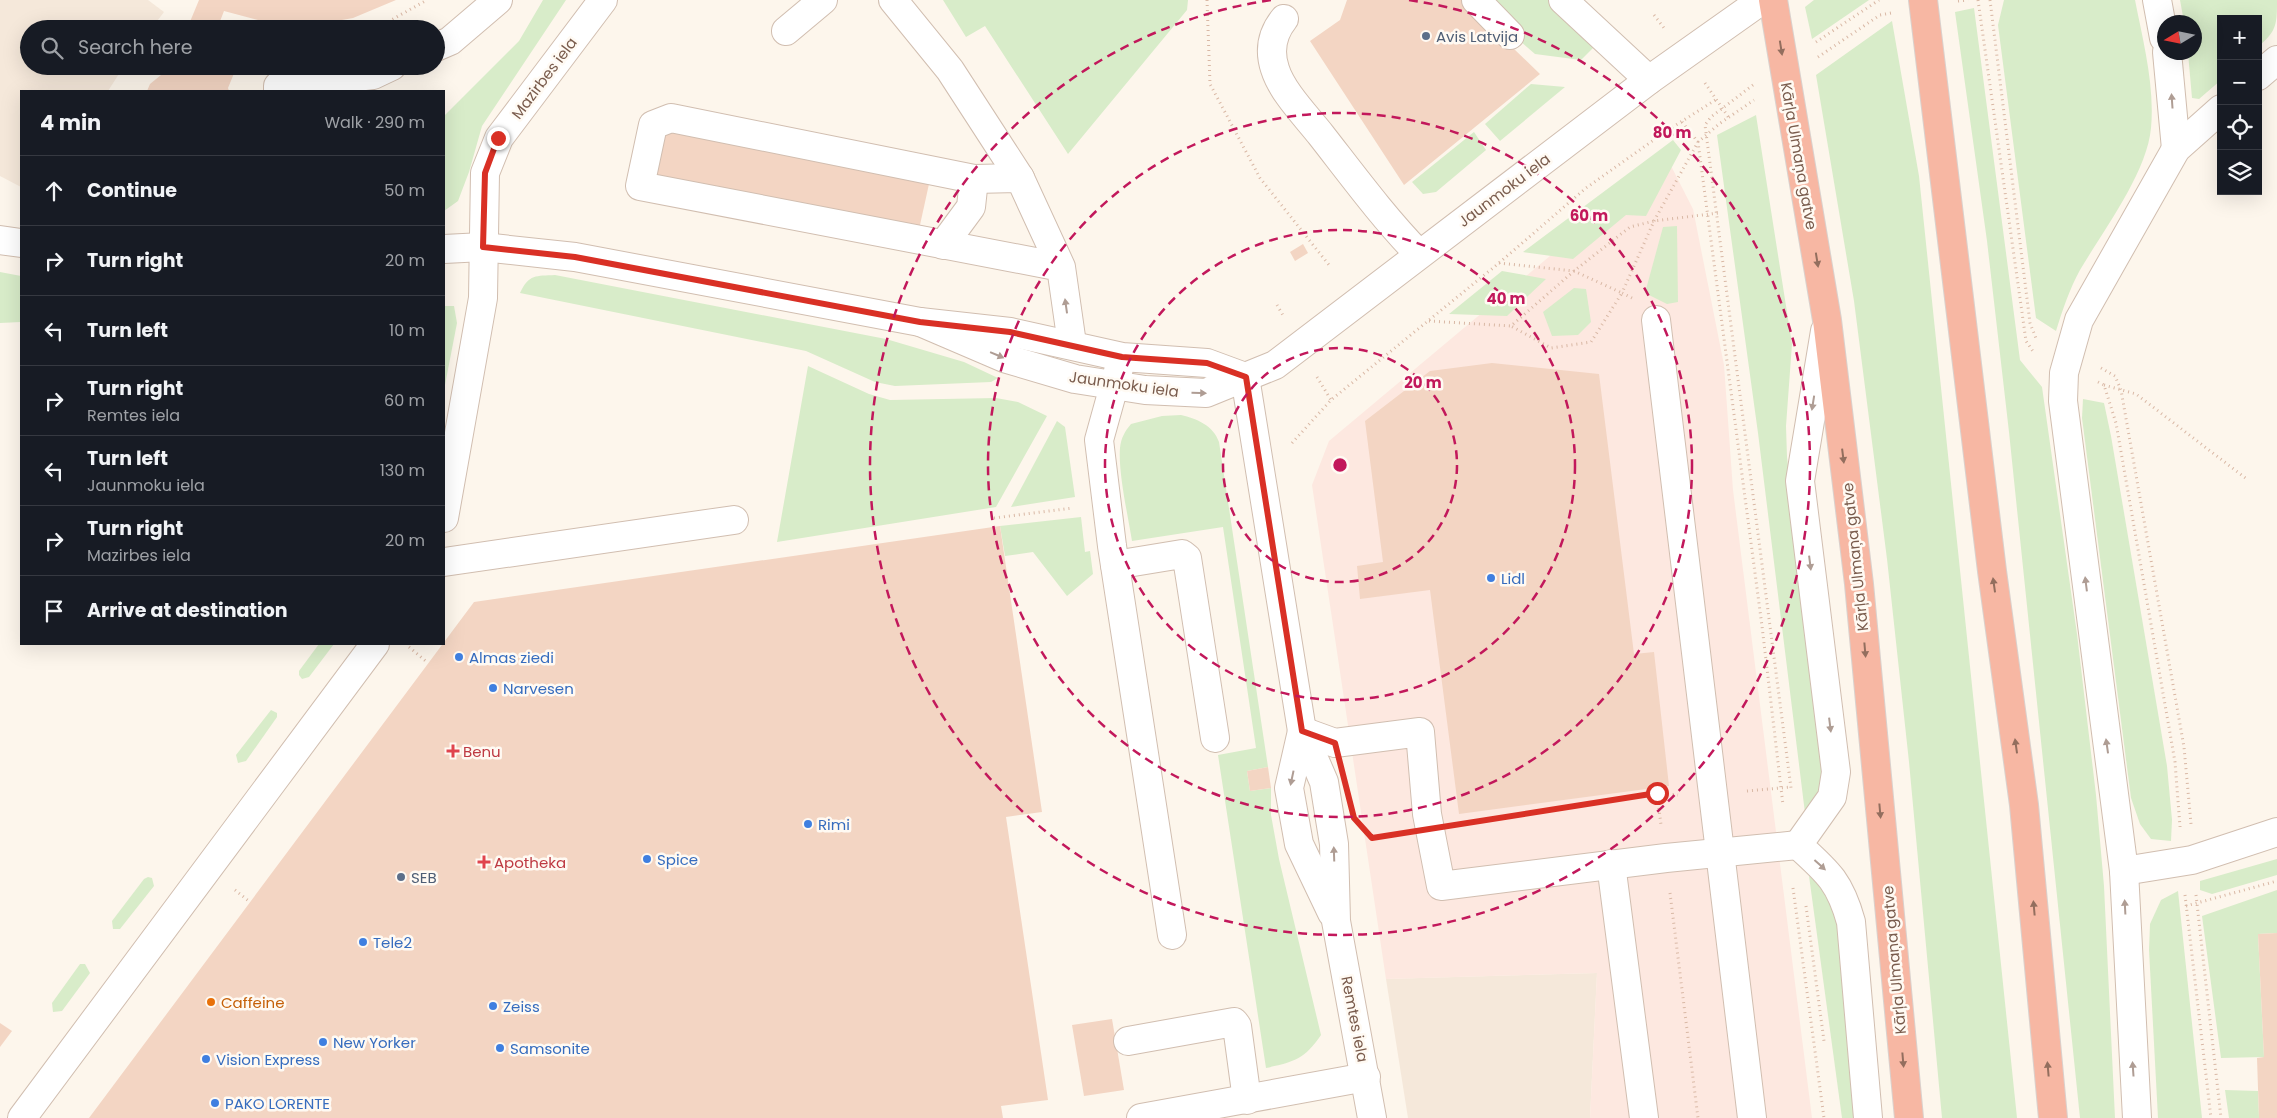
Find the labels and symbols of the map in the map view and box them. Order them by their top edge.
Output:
north arrow [2157,15,2202,60]
place label: Avis Latvija [1436,26,1518,47]
marker: Avis Latvija [1420,30,1432,42]
street label: Mazirbes iela [506,33,582,123]
one-way arrow [1777,40,1785,56]
street label: Kārļa Ulmaņa gatve [1776,81,1822,231]
one-way arrow [2168,92,2176,108]
text: 80 m [1653,122,1691,143]
route end [487,127,510,150]
street label: Jaunmoku iela [1454,148,1554,232]
text: 60 m [1570,205,1608,226]
one-way arrow [1813,253,1821,269]
text: 40 m [1486,288,1526,309]
one-way arrow [1062,297,1070,313]
one-way arrow [990,352,1004,360]
street label: Jaunmoku iela [1068,366,1180,402]
text: 20 m [1404,372,1442,393]
one-way arrow [1191,389,1207,397]
one-way arrow [1809,395,1817,411]
one-way arrow [1839,448,1847,464]
centre of rings [1331,456,1349,474]
street label: Kārļa Ulmaņa gatve [1837,482,1873,632]
one-way arrow [1806,556,1814,572]
place label: Lidl [1501,568,1525,589]
marker: Lidl [1485,572,1497,584]
one-way arrow [2082,576,2090,592]
one-way arrow [1990,577,1998,593]
one-way arrow [1861,642,1869,658]
place label: Almas ziedi [469,647,554,668]
marker: Almas ziedi [453,651,465,663]
place label: Narvesen [503,678,574,699]
marker: Narvesen [487,682,499,694]
one-way arrow [1826,717,1834,733]
one-way arrow [2103,737,2111,753]
one-way arrow [2012,738,2020,754]
place label: Benu [463,741,501,762]
marker: Benu [447,745,459,757]
one-way arrow [1287,771,1295,787]
route start [1646,782,1669,805]
one-way arrow [1876,804,1884,820]
place label: Rimi [818,814,850,835]
marker: Rimi [802,818,814,830]
one-way arrow [1330,846,1338,862]
place label: Spice [657,849,698,870]
place label: Apotheka [494,852,566,873]
marker: Spice [641,853,653,865]
marker: Apotheka [478,856,490,868]
one-way arrow [1814,860,1827,871]
place label: SEB [411,867,437,888]
marker: SEB [395,871,407,883]
street label: Kārļa Ulmaņa gatve [1877,885,1911,1035]
one-way arrow [2029,899,2037,915]
one-way arrow [2121,899,2129,915]
place label: Tele2 [373,932,412,953]
marker: Tele2 [357,936,369,948]
street label: Remtes iela [1336,974,1374,1064]
place label: Caffeine [221,992,284,1013]
marker: Caffeine [205,996,217,1008]
place label: Zeiss [503,996,540,1017]
marker: Zeiss [487,1000,499,1012]
place label: New Yorker [333,1032,416,1053]
marker: New Yorker [317,1036,329,1048]
place label: Samsonite [510,1038,590,1059]
marker: Samsonite [494,1042,506,1054]
place label: Vision Express [216,1049,320,1070]
marker: Vision Express [200,1053,212,1065]
one-way arrow [1900,1053,1908,1069]
one-way arrow [2044,1061,2052,1077]
one-way arrow [2129,1061,2137,1077]
place label: PAKO LORENTE [225,1093,330,1114]
marker: PAKO LORENTE [209,1097,221,1109]

